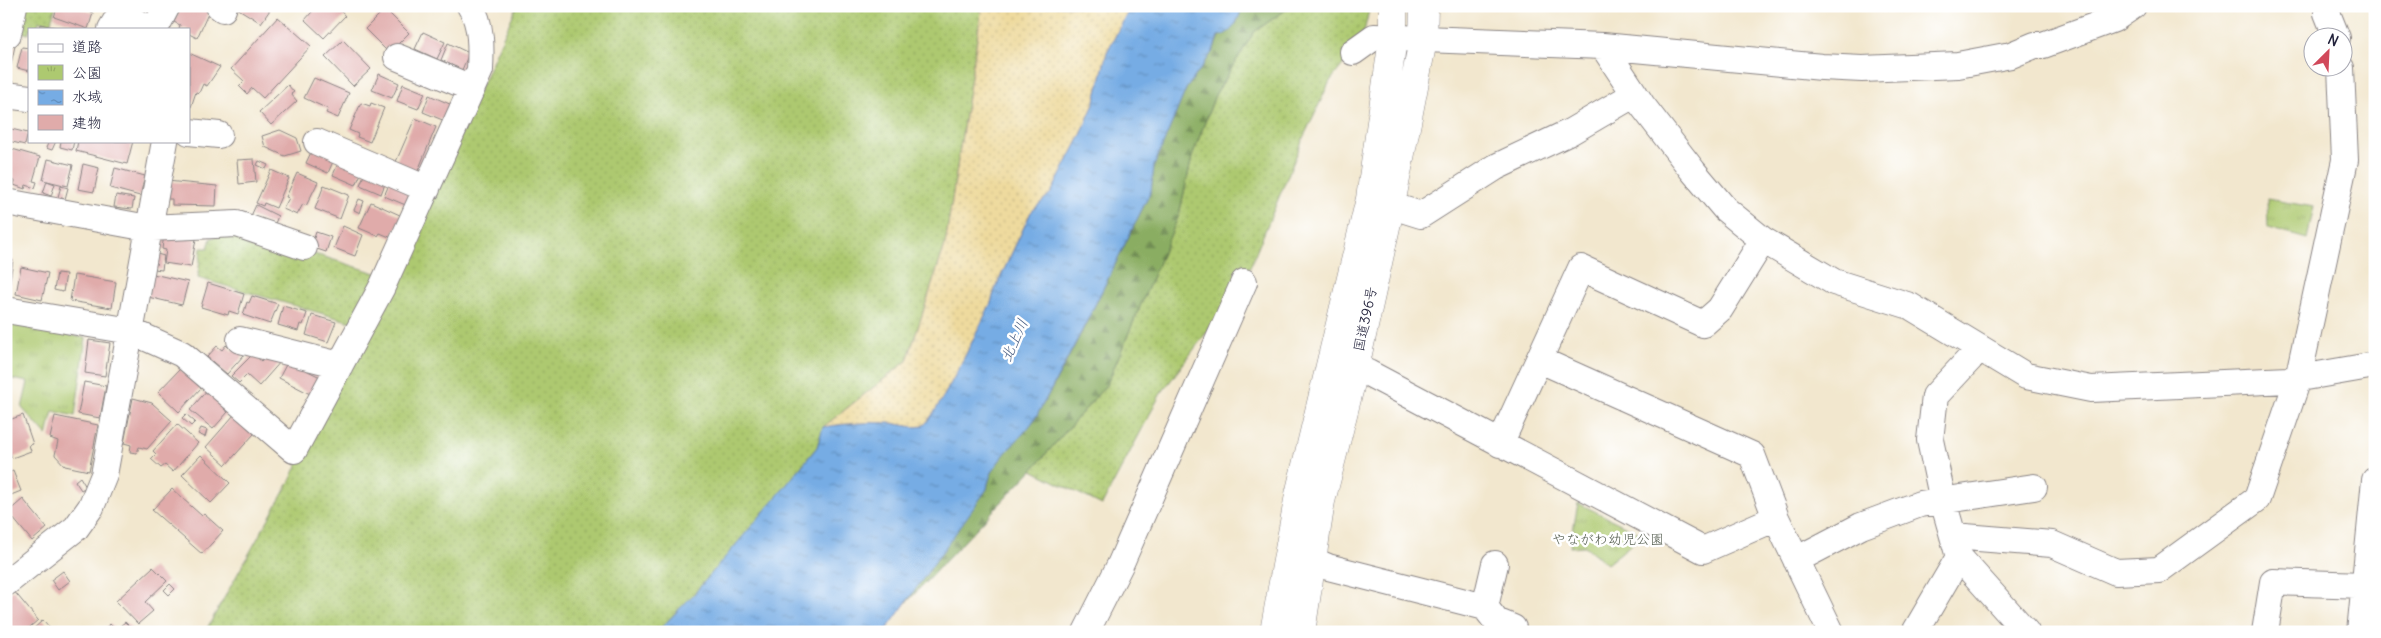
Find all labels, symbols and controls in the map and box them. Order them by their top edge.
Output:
legend [28,28,190,142]
north arrow [2304,28,2354,78]
text: N [2325,30,2341,50]
text: 道路 [72,37,102,56]
text: 公園 [72,63,102,82]
text: 水域 [72,87,102,106]
text: 建物 [72,113,102,132]
street label: 国道396号 [1349,285,1381,353]
water label: 北上川 [996,316,1032,364]
park label: やながわ幼児公園 [1552,530,1664,548]

